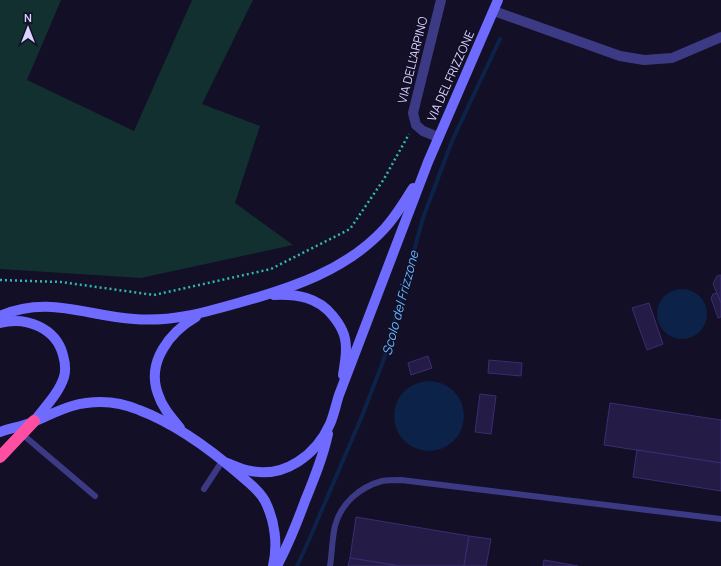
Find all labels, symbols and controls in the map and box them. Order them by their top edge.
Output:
north arrow [8,8,48,48]
text: N [24,10,32,25]
street label: VIA DELL'ARPINO [394,14,432,105]
street label: VIA DEL FRIZZONE [423,28,478,124]
water label: Scolo del Frizzone [377,247,423,357]

